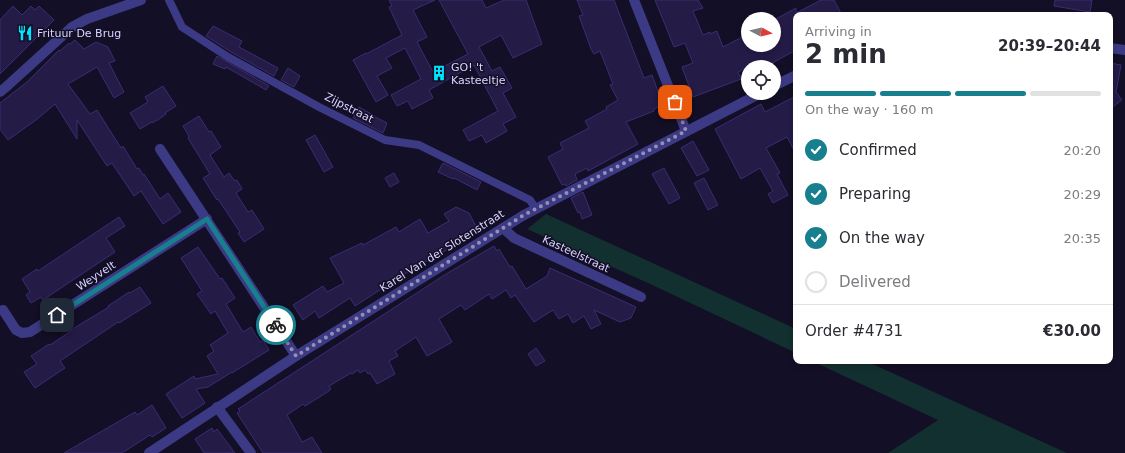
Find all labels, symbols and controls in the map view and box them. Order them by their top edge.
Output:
north arrow [741,12,781,52]
map controls [741,12,781,100]
restaurant icon: Frituur De Brug [16,24,34,42]
text: Arriving in [805,24,872,39]
place label: Frituur De Brug [37,27,121,40]
text: 20:39–20:44 [998,37,1101,55]
text: 2 min [805,39,887,69]
button: locate [741,60,781,100]
place label: GO! 't Kasteeltje [451,61,506,87]
building icon: GO! 't Kasteeltje [430,64,448,82]
pin [658,85,692,119]
street label: Zijpstraat [322,90,376,126]
icon: bag [664,91,686,113]
text: On the way · 160 m [805,102,933,117]
icon: check [805,139,827,161]
text: Confirmed [839,141,917,159]
text: 20:20 [1064,143,1101,158]
icon: check [805,183,827,205]
text: Preparing [839,185,911,203]
text: 20:29 [1064,187,1101,202]
street label: Karel Van der Slotenstraat [377,207,507,295]
icon: check [805,227,827,249]
text: On the way [839,229,925,247]
text: 20:35 [1064,231,1101,246]
street label: Kasteelstraat [540,233,612,276]
street label: Weyvelt [74,258,119,293]
text: Delivered [839,273,911,291]
pin [40,298,74,332]
icon: home [46,304,68,326]
courier [256,305,296,345]
icon: bike [265,314,287,336]
text: Order #4731 [805,322,903,340]
text: €30.00 [1043,322,1101,340]

